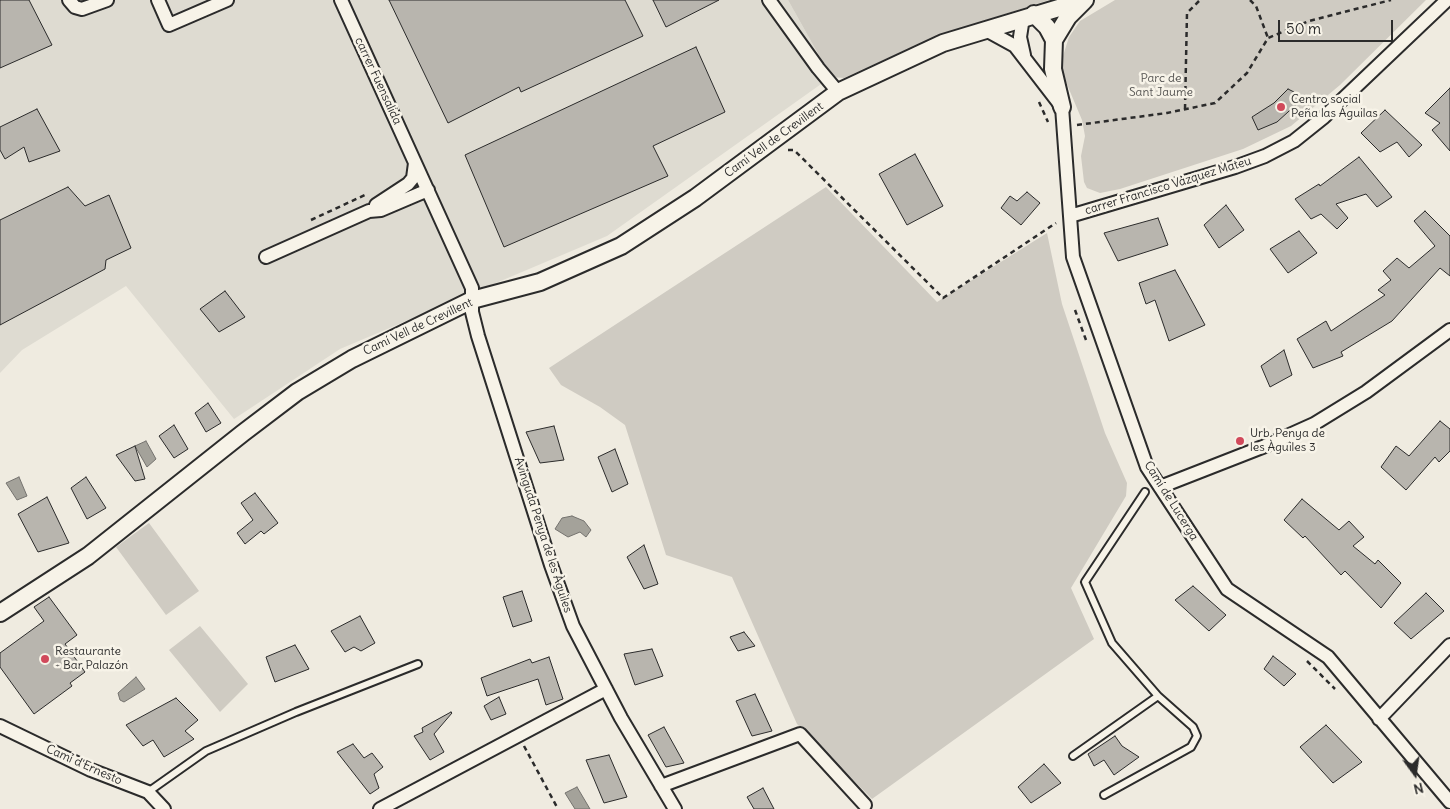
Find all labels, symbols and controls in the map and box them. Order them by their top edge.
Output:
scale bar [1280,10,1395,42]
text: 50 m [1286,19,1321,38]
street label: carrer Fuensalida [351,35,405,127]
park label: Parc de Sant Jaume [1129,72,1193,100]
place label: Centro social Peña las Águilas [1291,93,1378,121]
street label: Camí Vell de Crevillent [722,99,826,181]
marker: Centro social Peña las Águilas [1275,101,1287,113]
street label: carrer Francisco Vázquez Mateu [1083,154,1253,218]
street label: Camí Vell de Crevillent [361,295,475,359]
place label: Urb. Penya de les Àguiles 3 [1250,427,1325,455]
marker: Urb. Penya de les Àguiles 3 [1234,435,1246,447]
street label: Avinguda Penya de les Àguiles [511,455,575,615]
street label: Camí de Lucerga [1141,459,1201,543]
place label: Restaurante - Bar Palazón [55,645,128,673]
marker: Restaurante - Bar Palazón [39,653,51,665]
street label: Camí d'Ernesto [44,742,124,788]
north arrow [1390,749,1440,799]
text: N [1412,779,1426,798]

